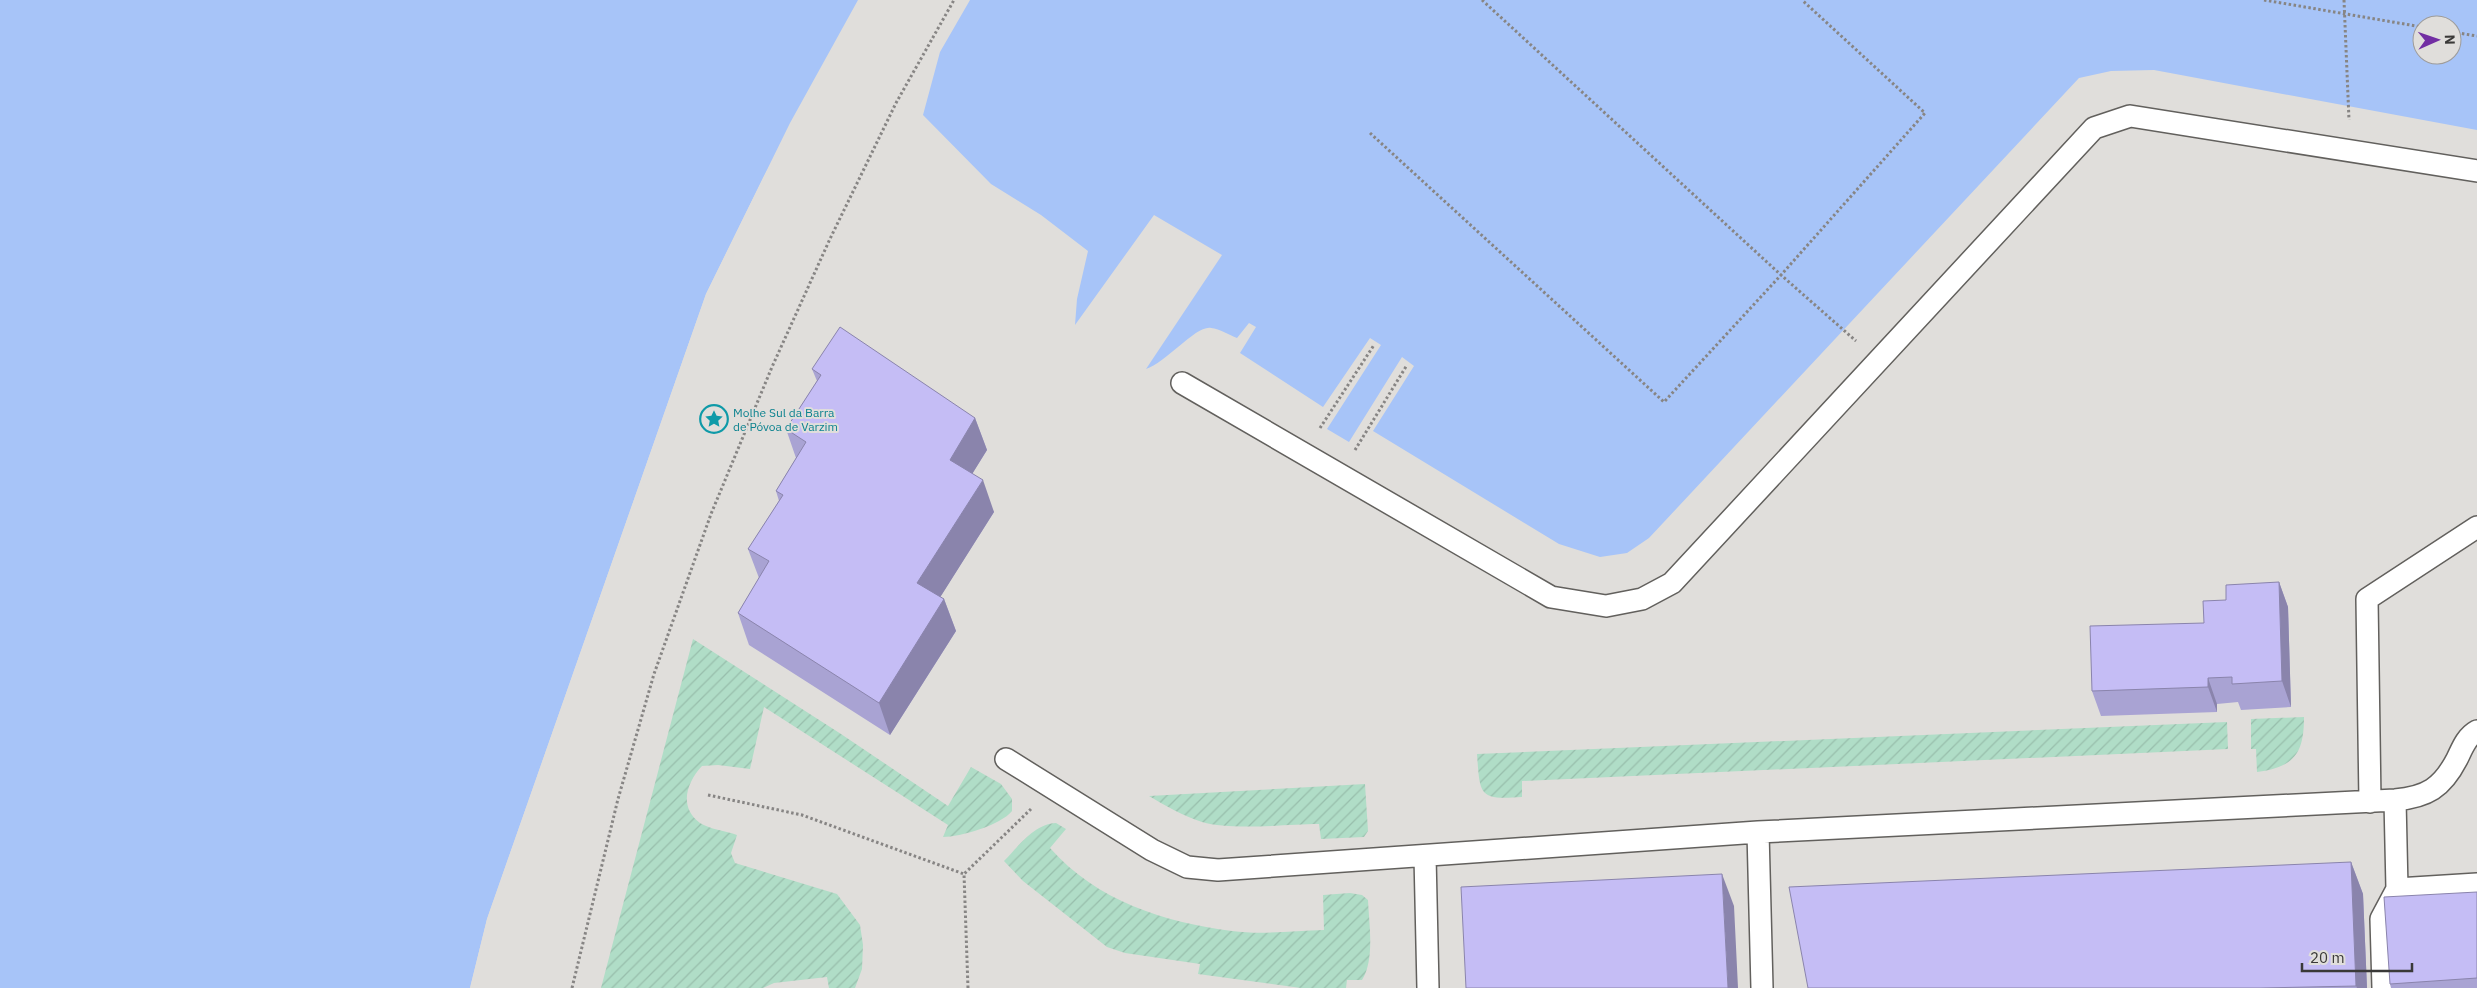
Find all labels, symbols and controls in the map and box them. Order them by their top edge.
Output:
north arrow [2412,15,2462,65]
text: N [2441,34,2459,45]
place icon: Molhe Sul da Barra de Póvoa de Varzim [699,404,729,434]
place label: Molhe Sul da Barra de Póvoa de Varzim [733,405,838,434]
scale bar [2302,940,2412,972]
text: 20 m [2310,948,2345,967]

